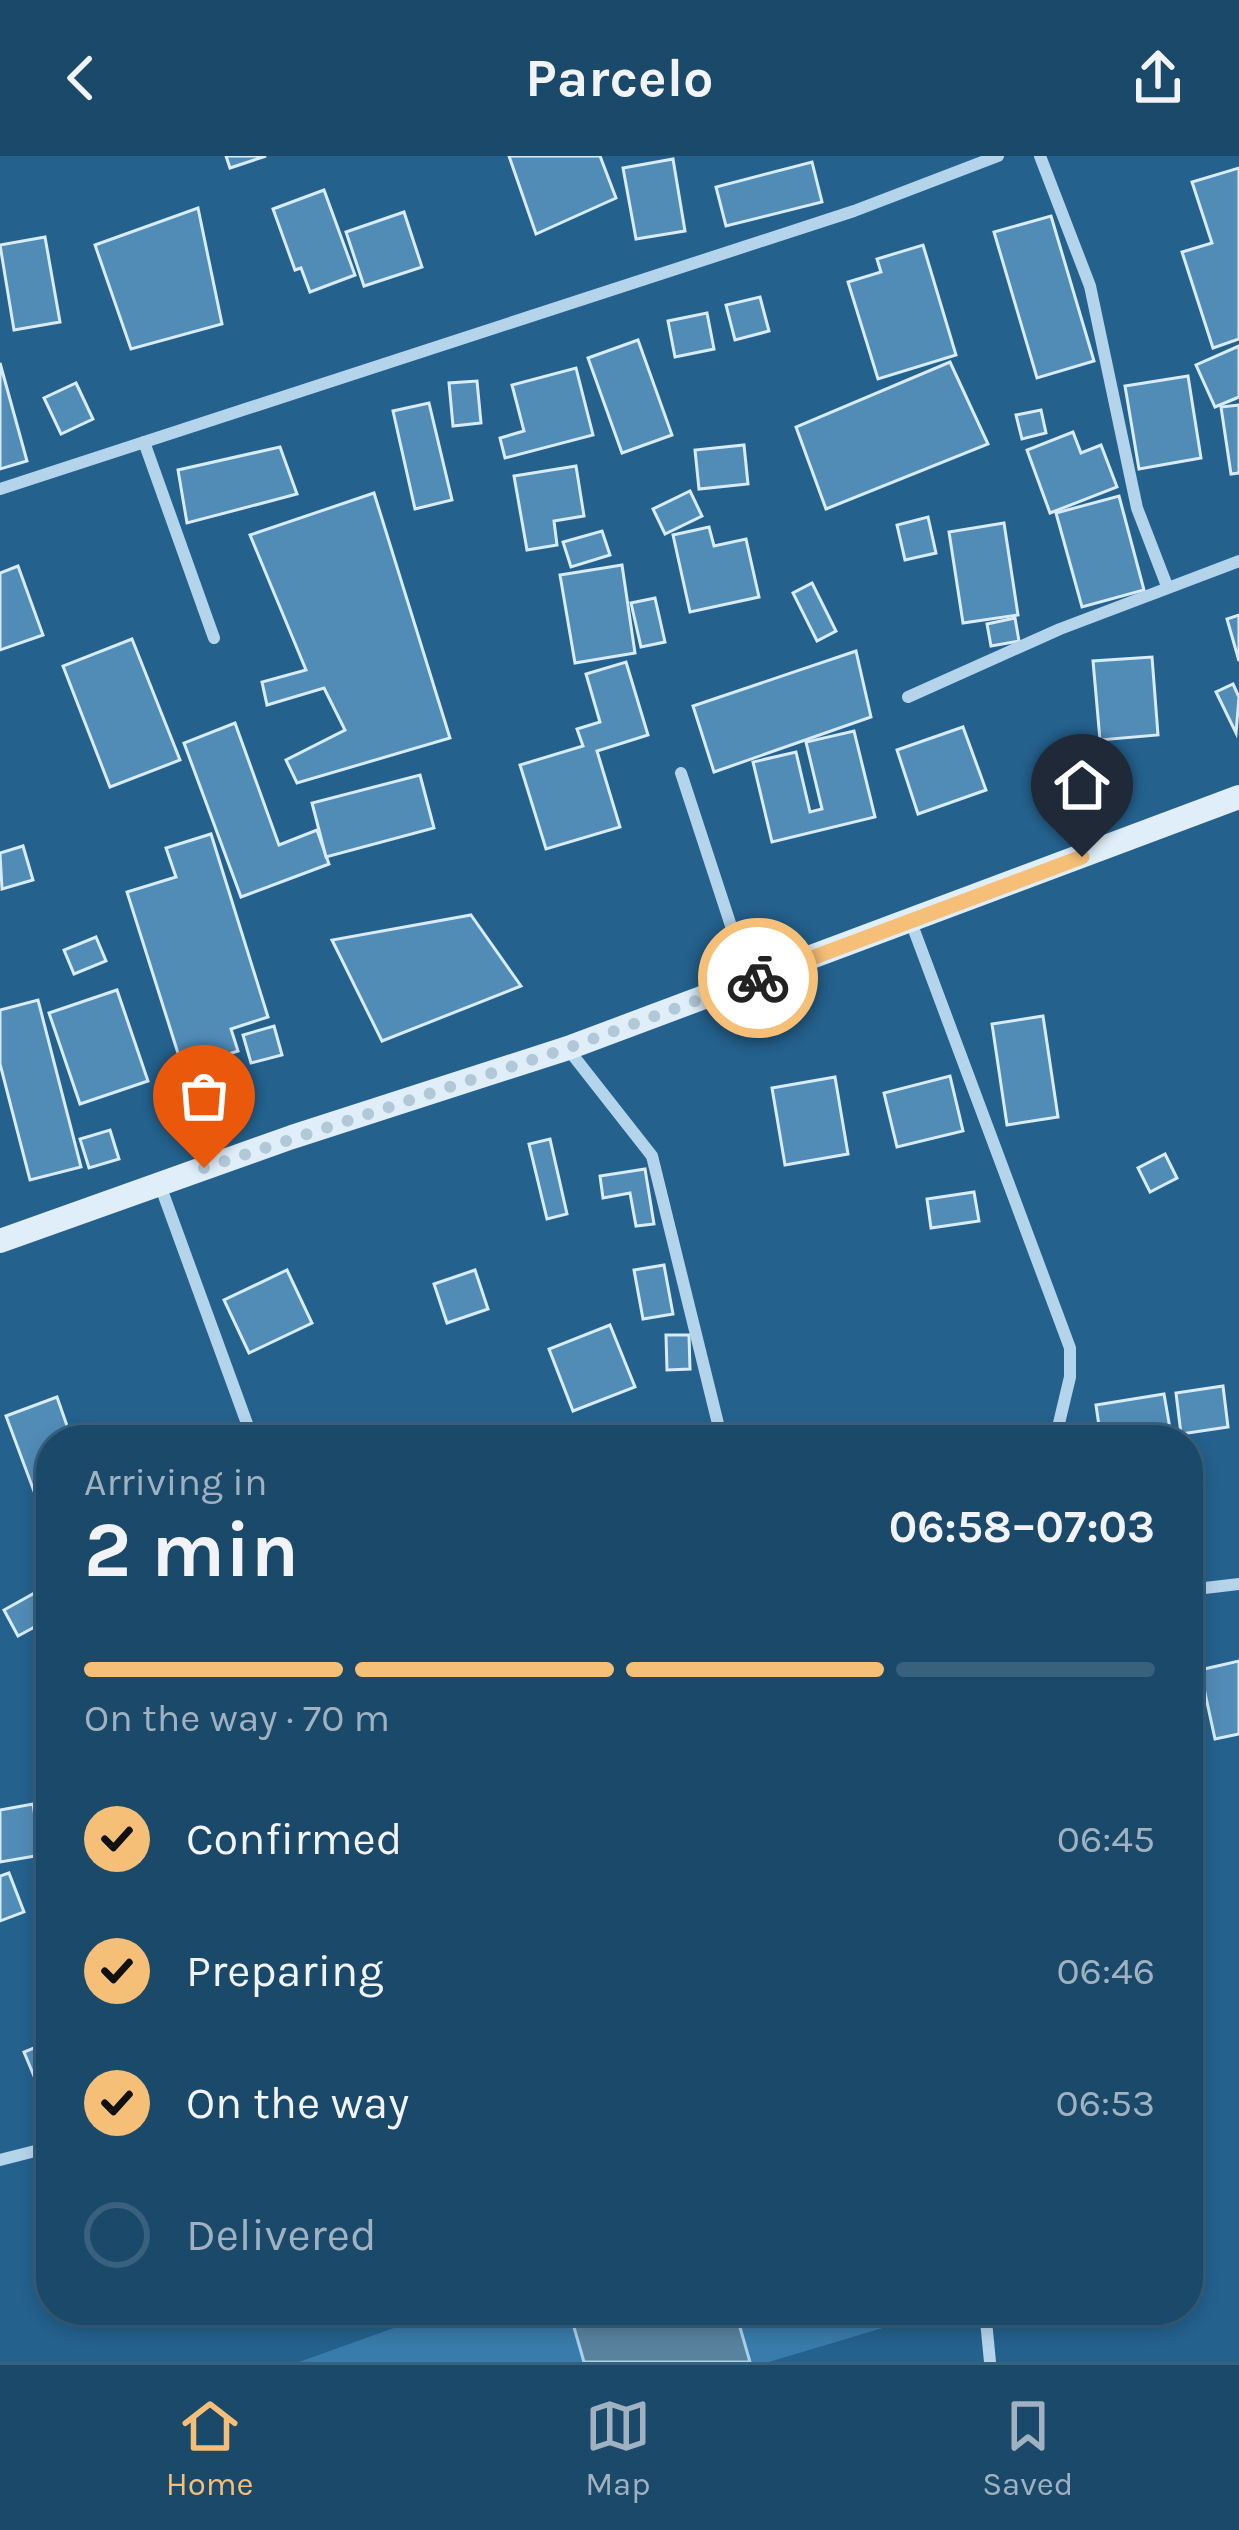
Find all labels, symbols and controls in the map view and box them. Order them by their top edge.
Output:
icon: back [48,45,114,111]
icon: share [1125,45,1191,111]
text: Parcelo [525,46,714,110]
pin [1031,734,1133,857]
icon: home [1049,752,1115,818]
courier [698,918,818,1038]
icon: bike [725,945,791,1011]
pin [153,1045,255,1168]
icon: bag [171,1063,237,1129]
text: Arriving in [84,1459,267,1505]
text: 06:58–07:03 [889,1501,1155,1553]
text: 2 min [84,1504,299,1596]
text: On the way · 70 m [84,1695,390,1741]
icon: check [84,1806,150,1872]
text: Confirmed [186,1813,402,1865]
text: 06:45 [1057,1816,1155,1862]
icon: check [84,1938,150,2004]
text: Preparing [186,1945,384,1997]
text: 06:46 [1056,1948,1155,1994]
icon: check [84,2070,150,2136]
text: On the way [186,2077,409,2129]
text: 06:53 [1055,2080,1155,2126]
text: Delivered [186,2209,377,2261]
tab: Home [166,2393,254,2503]
tab: Map [585,2393,651,2503]
tab: Saved [982,2393,1073,2503]

